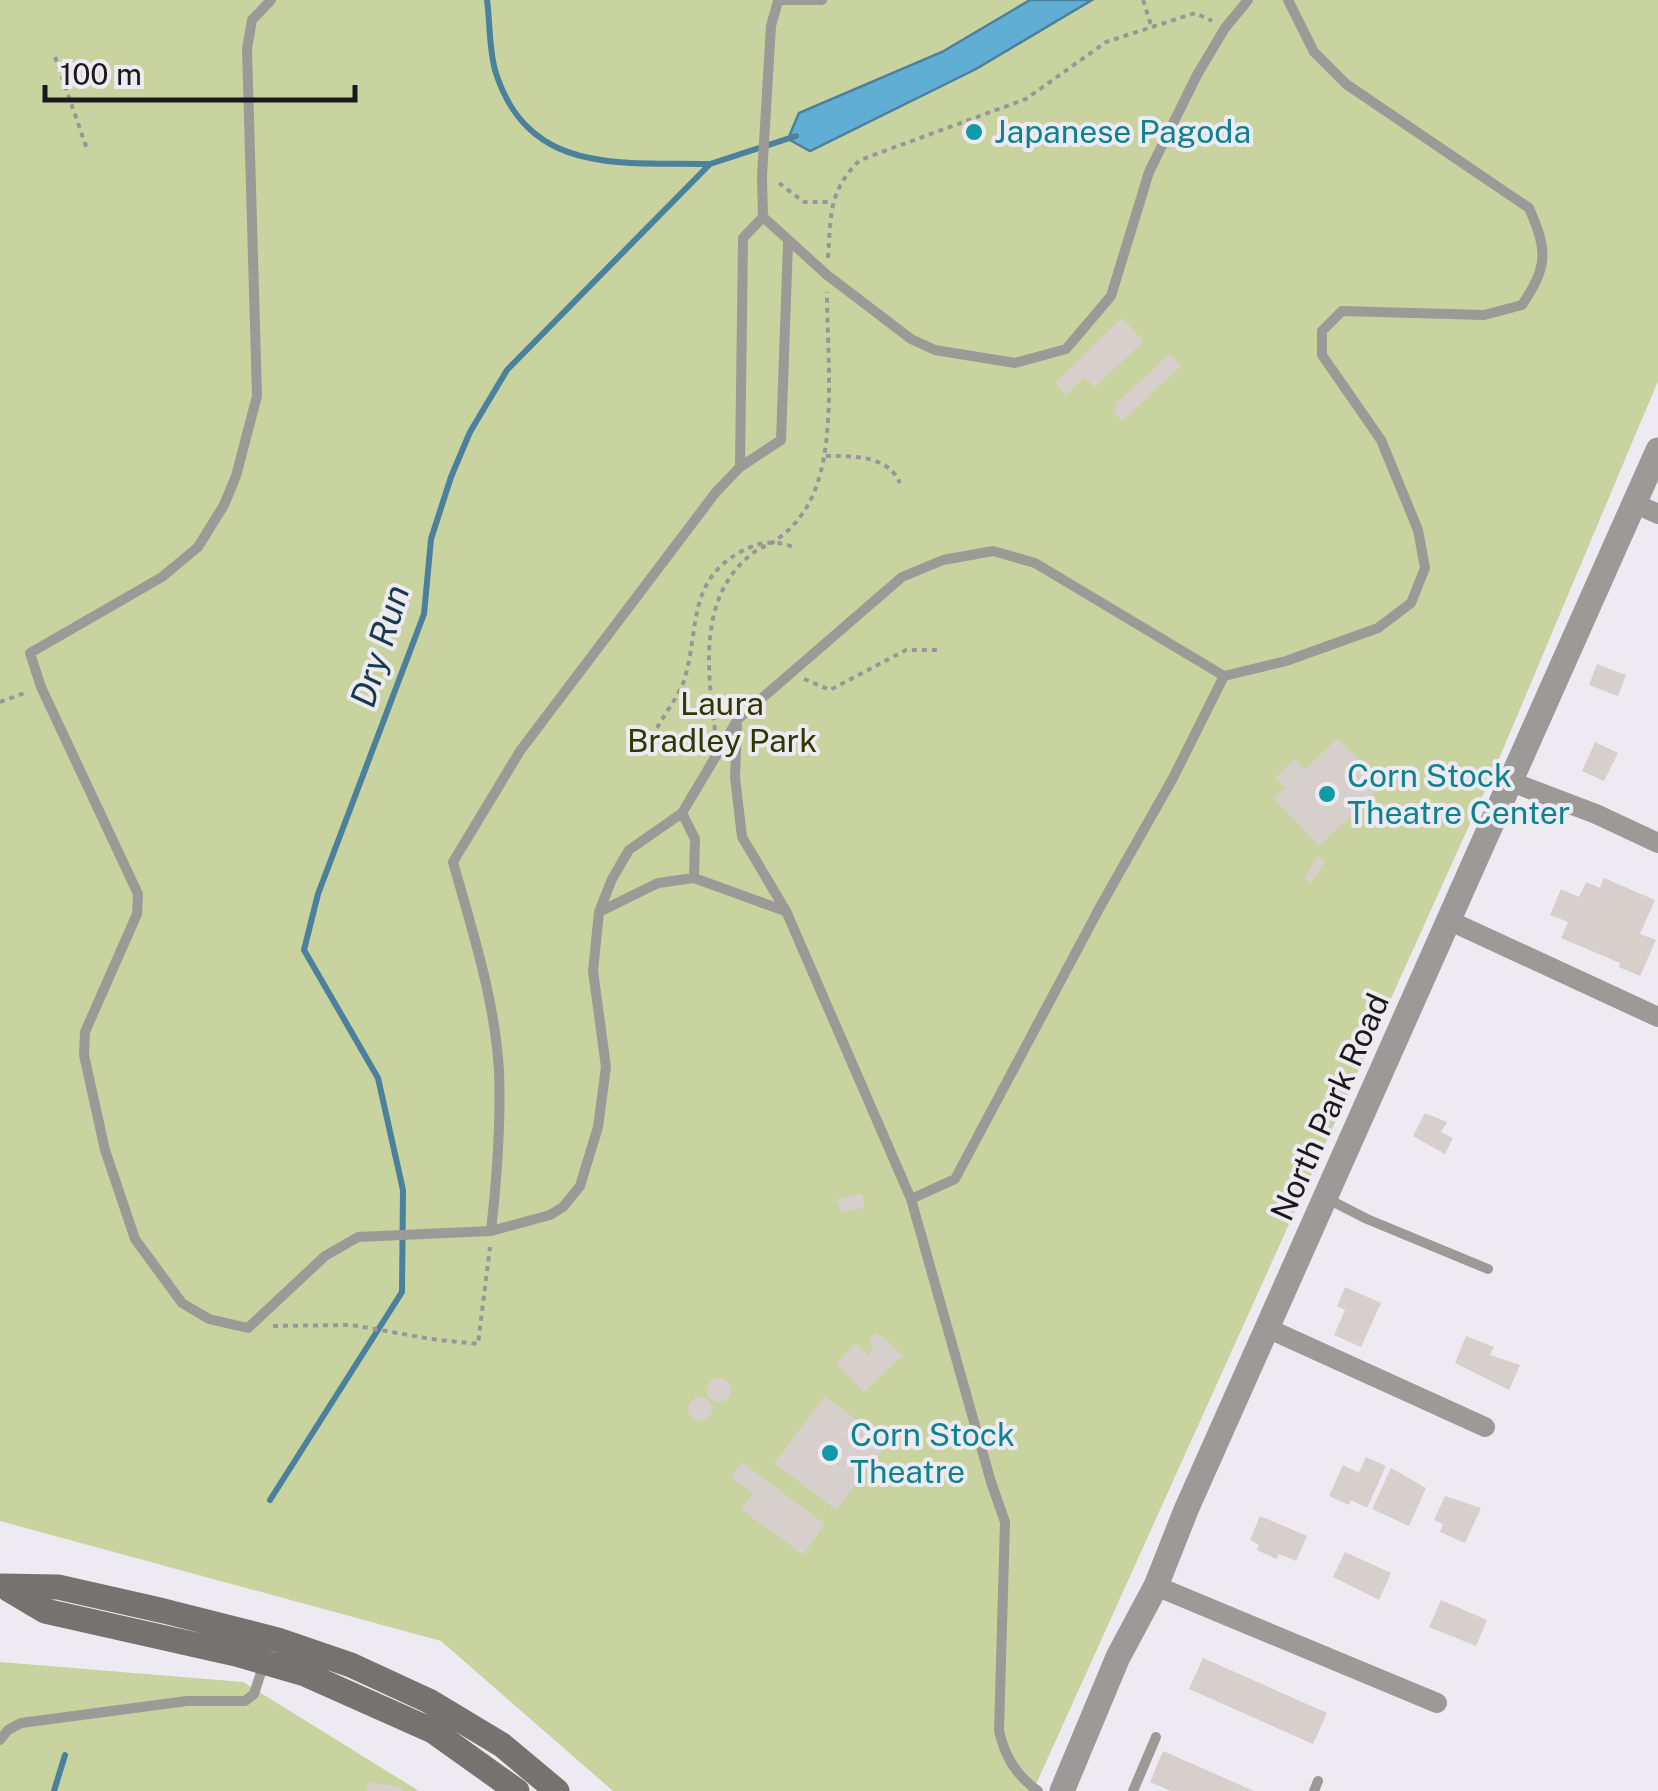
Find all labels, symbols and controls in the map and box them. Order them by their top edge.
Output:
scale bar [45,40,355,102]
text: 100 m [60,56,142,92]
place label: Japanese Pagoda [994,113,1251,150]
marker: Japanese Pagoda [963,121,985,143]
water label: Dry Run [342,580,417,712]
park label: Laura Bradley Park [627,685,817,759]
place label: Corn Stock Theatre Center [1347,757,1570,831]
marker: Corn Stock Theatre Center [1316,783,1338,805]
street label: North Park Road [1263,988,1396,1226]
place label: Corn Stock Theatre [850,1416,1015,1490]
marker: Corn Stock Theatre [819,1442,841,1464]

